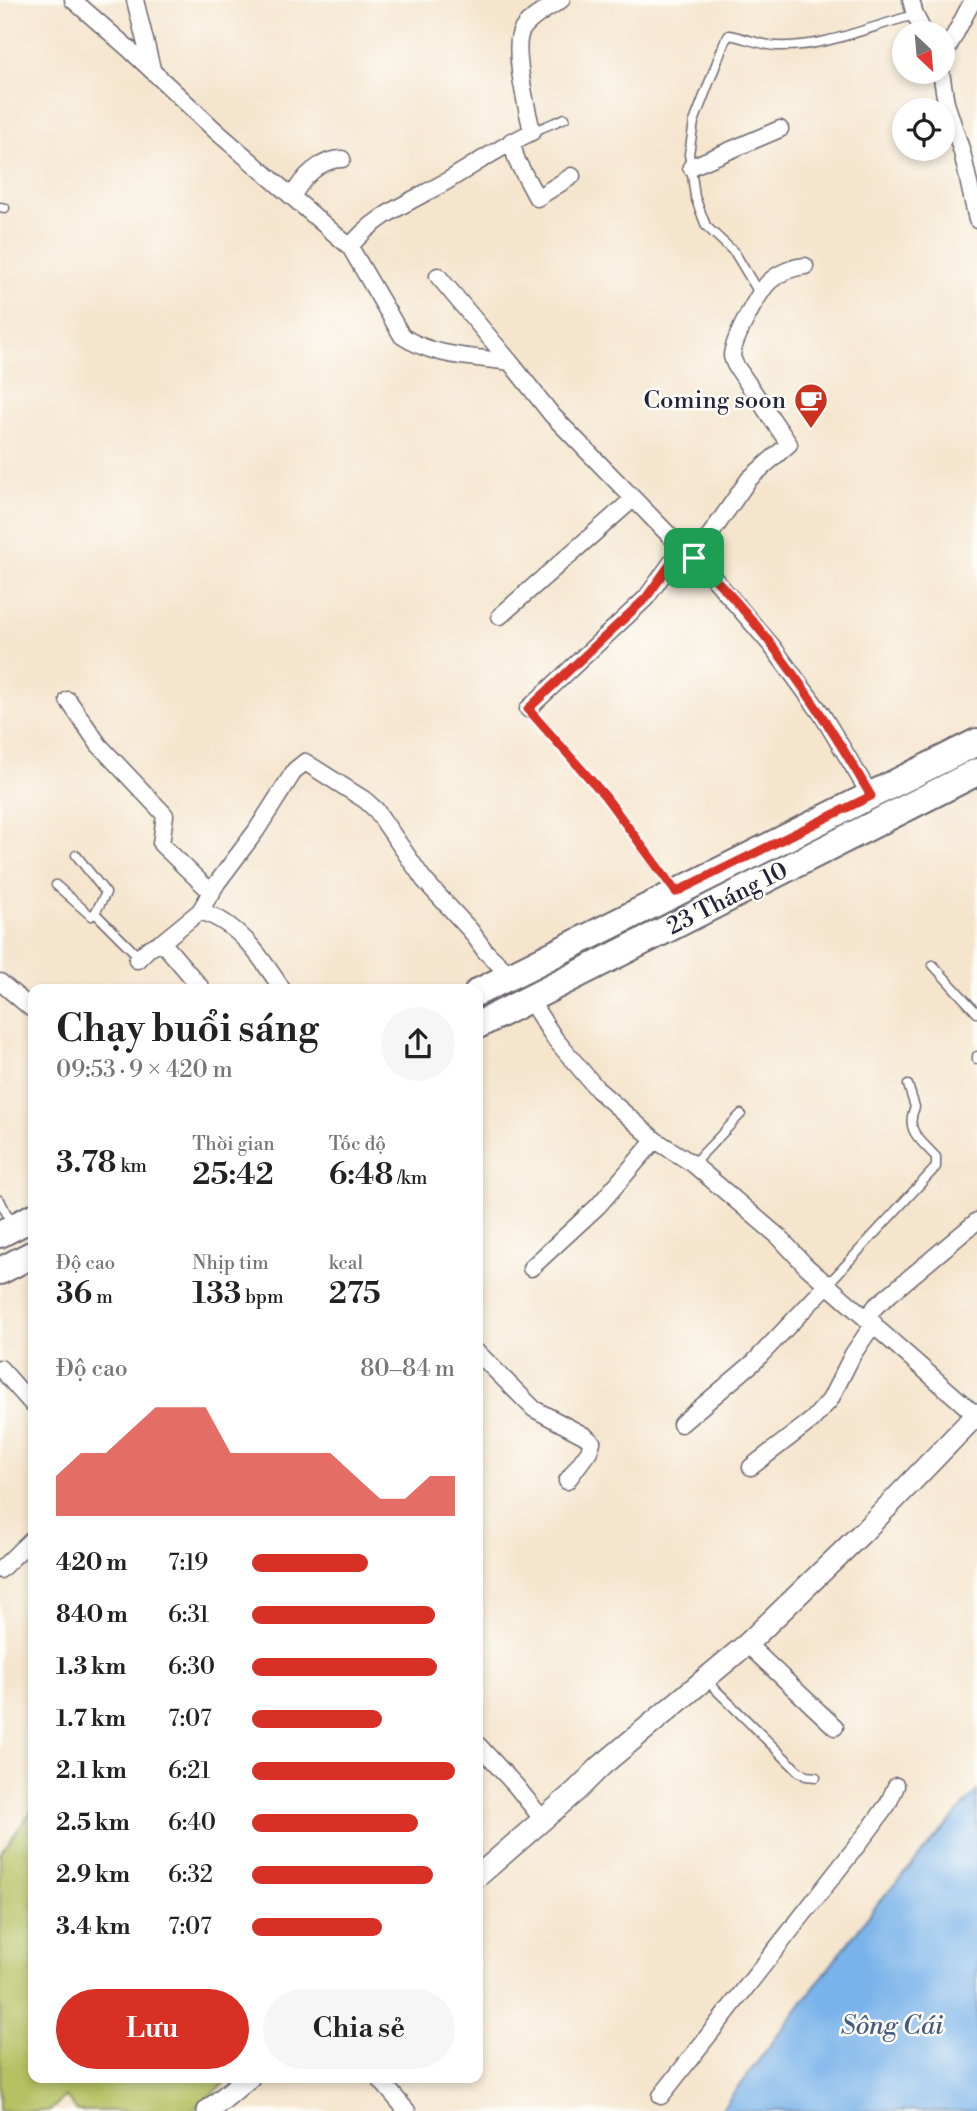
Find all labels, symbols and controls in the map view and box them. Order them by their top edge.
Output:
north arrow [892,21,956,84]
map controls [892,21,955,161]
button: locate [892,98,955,161]
cafe icon: Coming soon [792,381,830,430]
place label: Coming soon [644,386,786,416]
pin [664,528,724,588]
icon: arrive [675,539,713,577]
street label: 23 Tháng 10 [662,856,793,942]
text: Chạy buổi sáng [56,1006,319,1053]
button: share [381,1007,455,1081]
text: 09:53 · 9 × 420 m [56,1056,233,1084]
text: Thời gian [192,1132,275,1156]
text: Tốc độ [329,1132,386,1156]
text: 3.78 [56,1144,116,1182]
text: km [116,1154,147,1178]
text: 25:42 [192,1156,274,1194]
text: 6:48 [329,1156,393,1194]
text: /km [393,1166,427,1190]
text: Độ cao [56,1251,115,1275]
text: Nhịp tim [192,1251,269,1275]
text: kcal [329,1251,363,1275]
text: 36 [56,1275,92,1313]
text: 133 [192,1275,241,1313]
text: 275 [329,1275,381,1313]
text: m [92,1285,113,1309]
text: bpm [241,1285,284,1309]
text: Độ cao [56,1355,128,1383]
text: 80–84 m [360,1355,455,1383]
text: 420 m [56,1549,127,1577]
text: 7:19 [168,1549,208,1577]
text: 840 m [56,1601,128,1629]
text: 6:31 [168,1601,209,1629]
text: 1.3 km [56,1653,126,1681]
text: 6:30 [168,1653,215,1681]
text: 1.7 km [56,1705,126,1733]
text: 7:07 [168,1705,212,1733]
text: 2.1 km [56,1757,127,1785]
text: 6:21 [168,1757,210,1785]
text: 2.5 km [56,1809,130,1837]
text: 6:40 [168,1809,216,1837]
text: 2.9 km [56,1861,130,1889]
text: 6:32 [168,1861,213,1889]
text: 3.4 km [56,1913,130,1941]
text: 7:07 [168,1913,212,1941]
button: Lưu [56,1989,249,2069]
button: Chia sẻ [263,1989,455,2069]
water label: Sông Cái [841,2010,944,2042]

